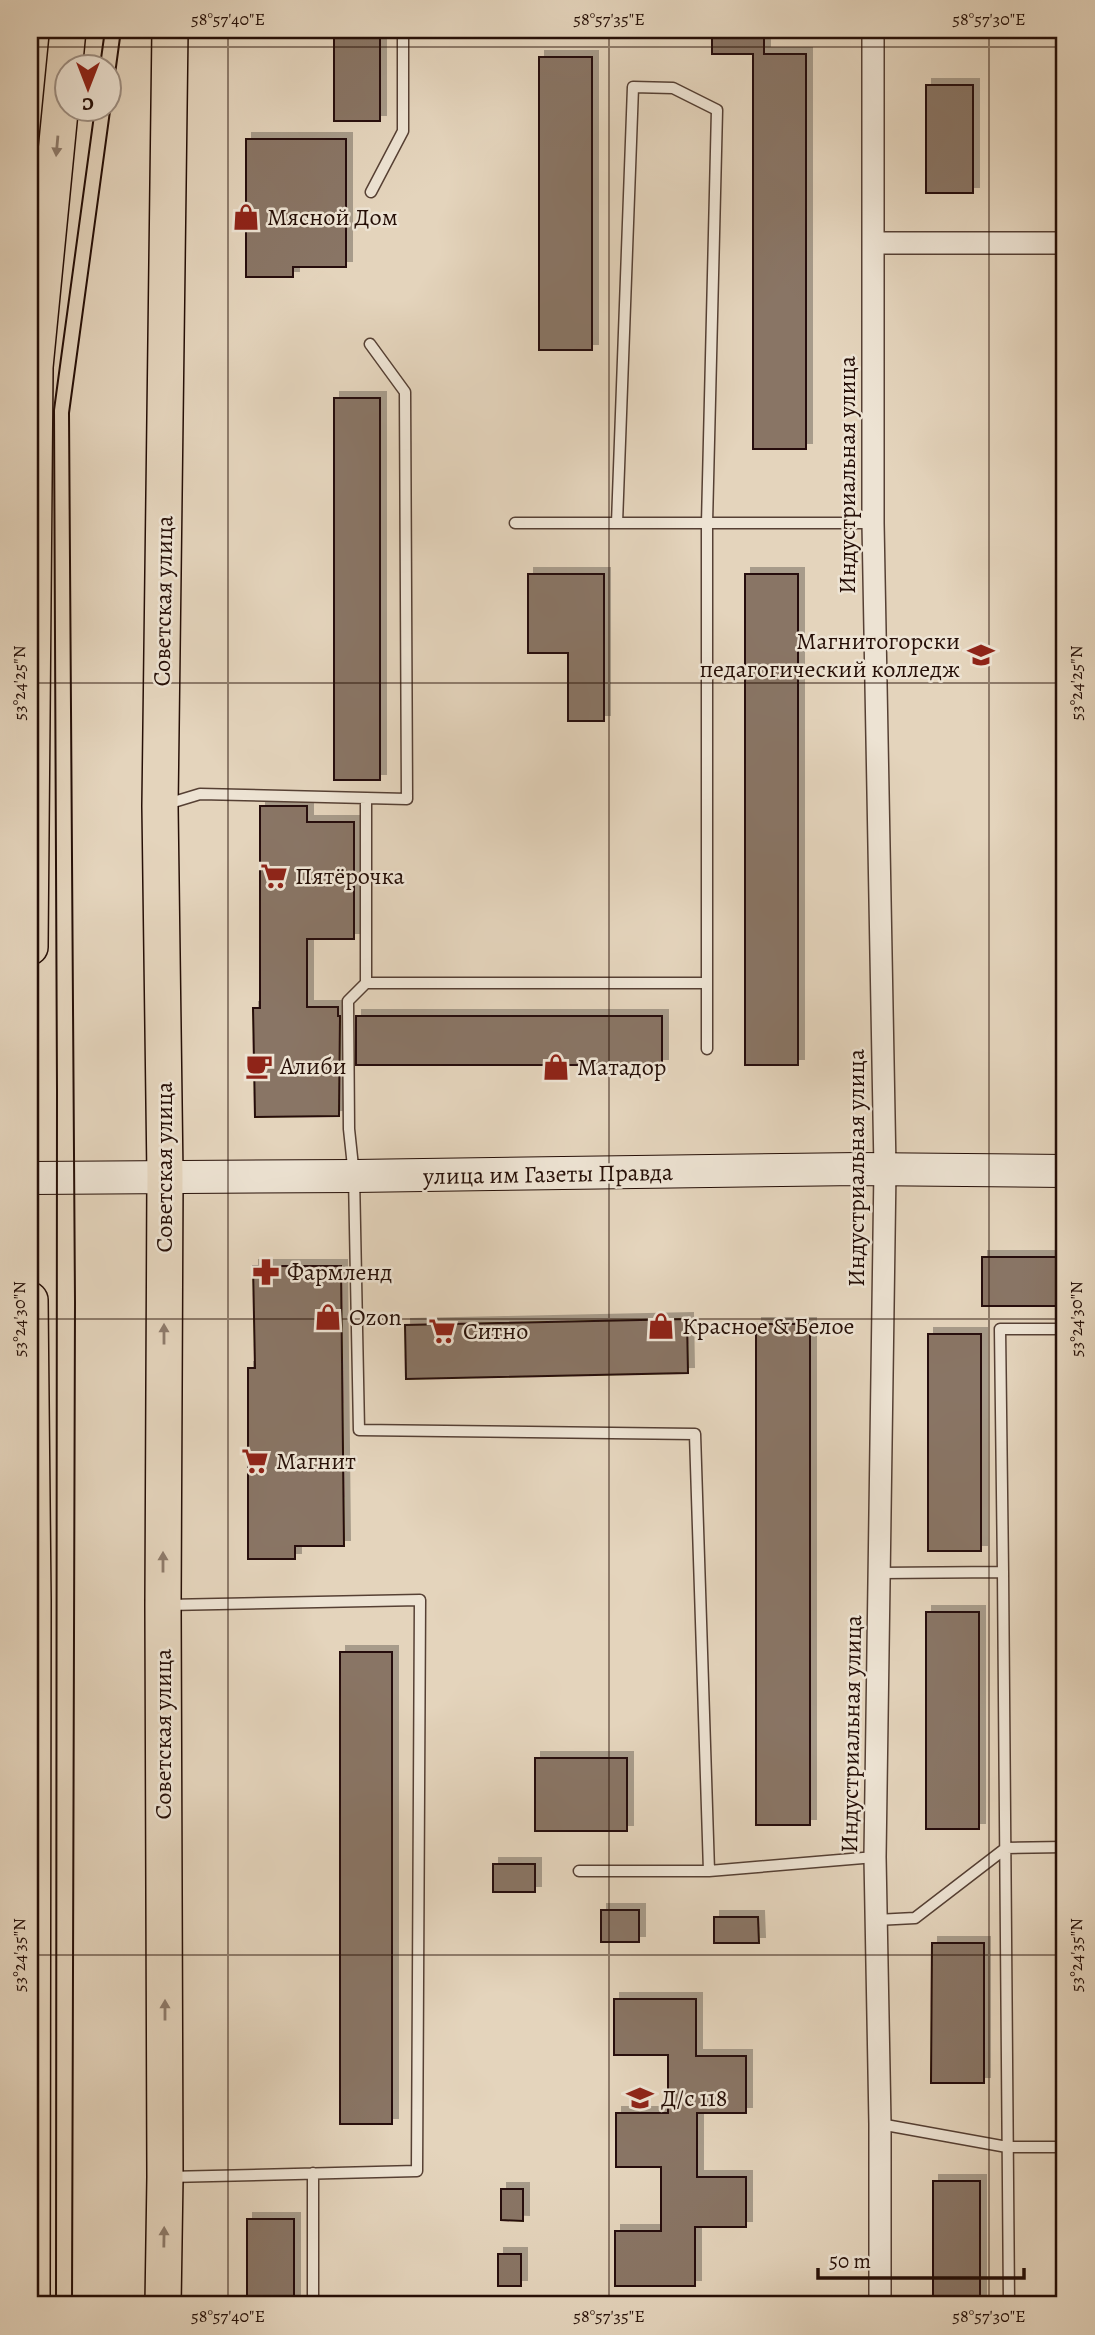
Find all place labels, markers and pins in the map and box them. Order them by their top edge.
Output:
place label: Мясной Дом [267,201,398,233]
shop icon: Мясной Дом [231,202,261,232]
place label: Магнитогорски педагогический колледж [699,625,960,685]
school or university icon: Магнитогорски педагогический колледж [966,640,996,670]
place label: Пятёрочка [295,860,405,892]
supermarket icon: Пятёрочка [259,861,289,891]
place label: Алиби [279,1050,347,1082]
cafe icon: Алиби [244,1051,274,1081]
place label: Матадор [577,1051,666,1083]
shop icon: Матадор [541,1052,571,1082]
place label: Фармленд [287,1256,392,1288]
pharmacy icon: Фармленд [251,1257,281,1287]
place label: Ozon [349,1301,402,1333]
shop icon: Ozon [313,1302,343,1332]
place label: Красное & Белое [682,1310,855,1342]
shop icon: Красное & Белое [646,1311,676,1341]
place label: Ситно [463,1315,528,1347]
supermarket icon: Ситно [427,1316,457,1346]
place label: Магнит [276,1445,356,1477]
supermarket icon: Магнит [240,1446,270,1476]
place label: Д/с 118 [661,2082,727,2114]
school or university icon: Д/с 118 [625,2083,655,2113]

